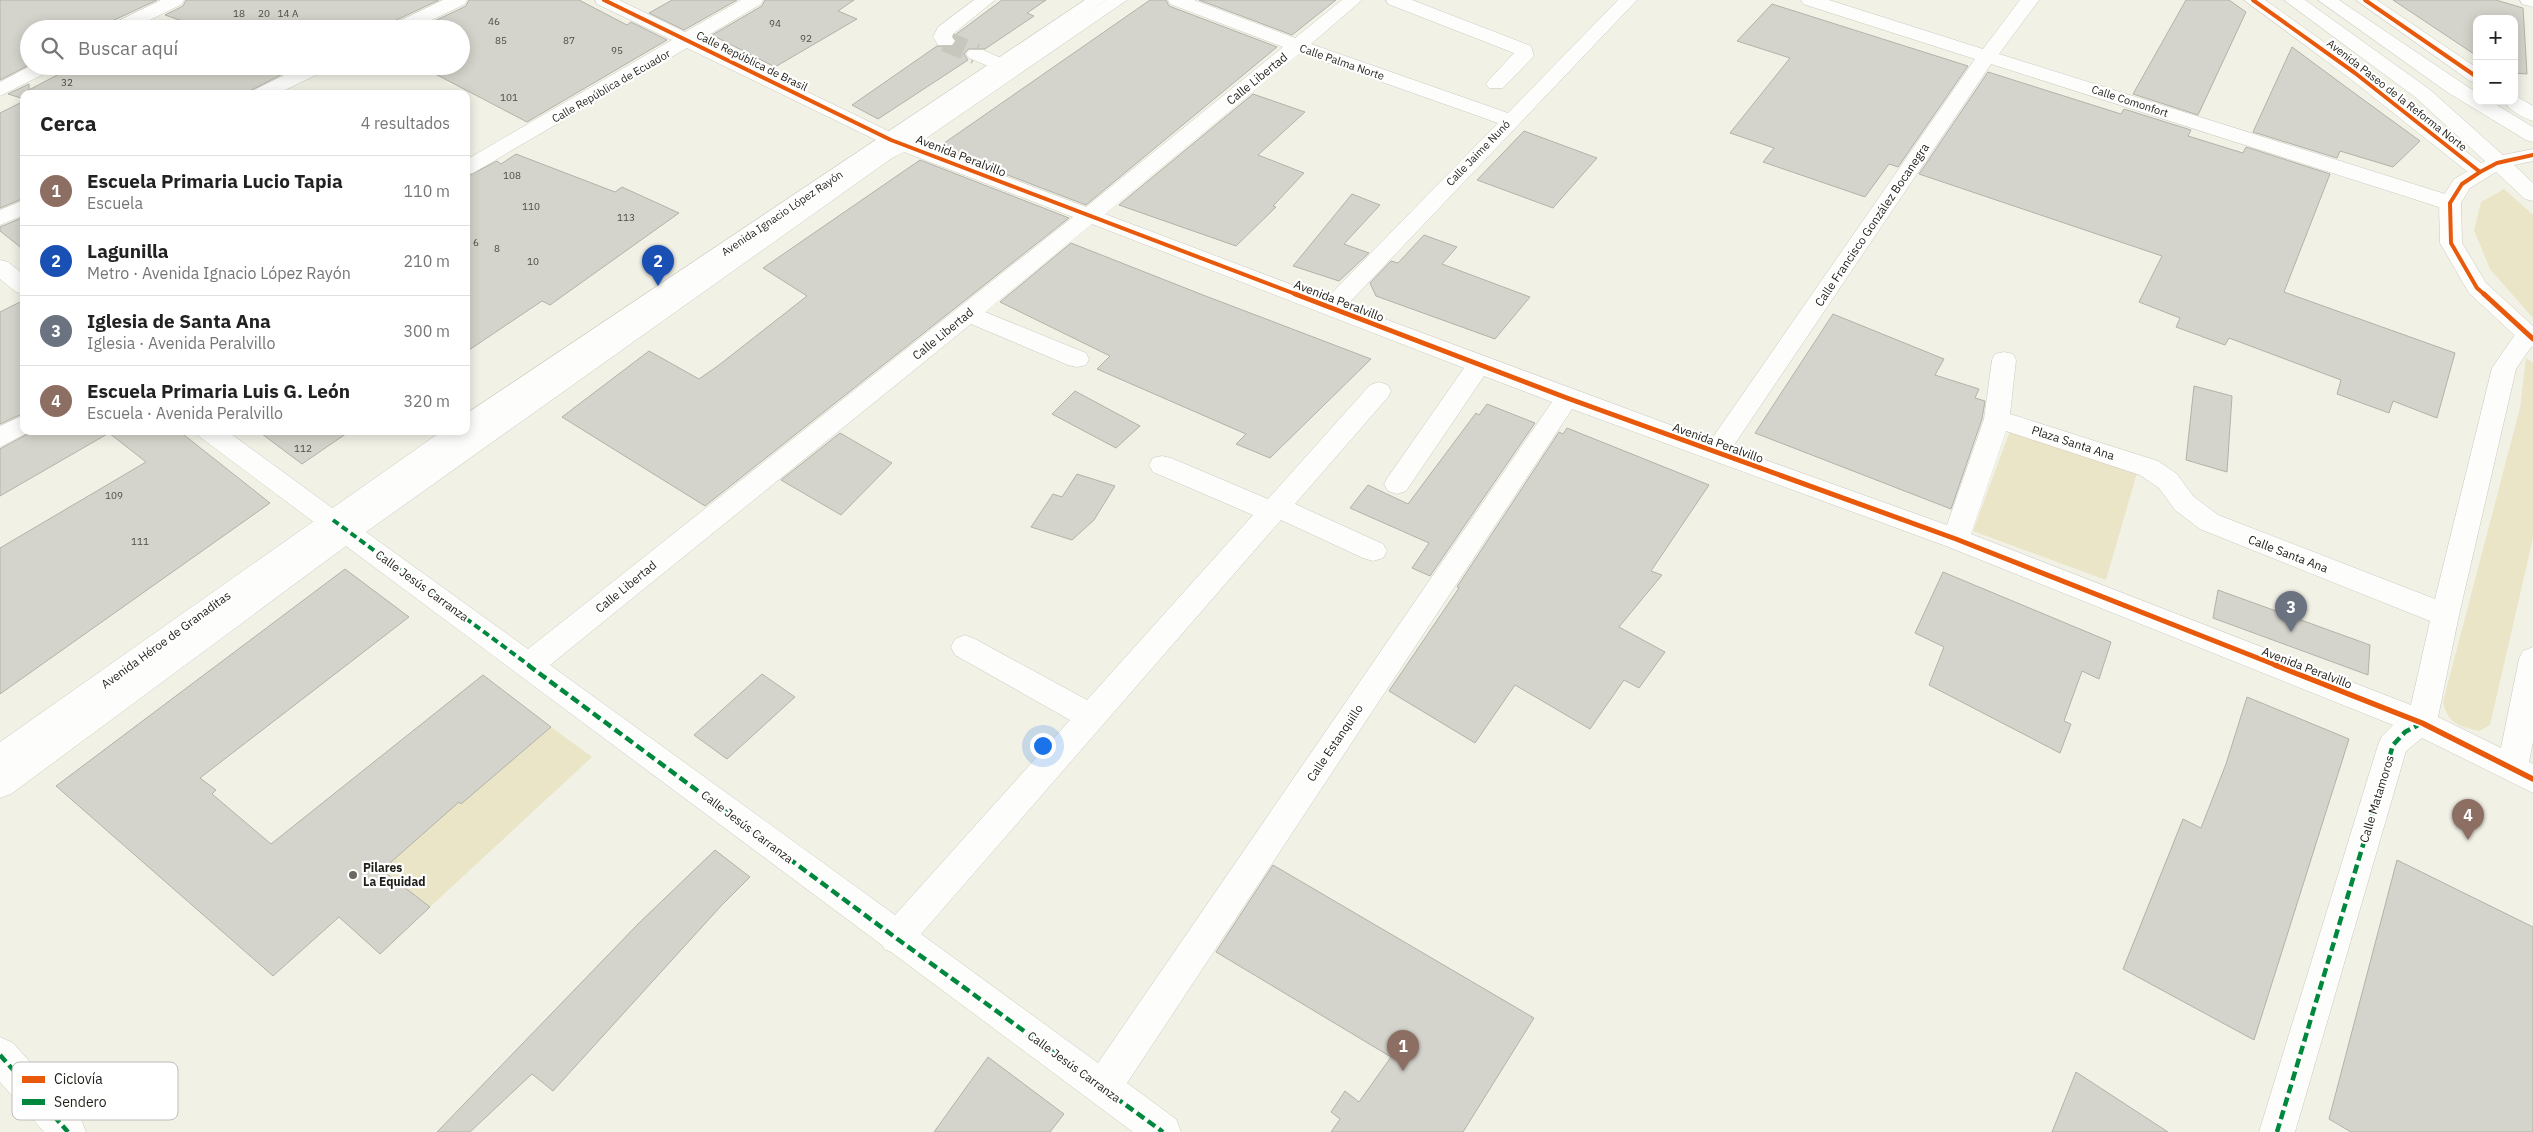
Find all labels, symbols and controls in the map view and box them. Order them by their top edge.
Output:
house number: 18 [233,7,245,20]
house number: 20 [258,7,270,20]
house number: 14 A [278,7,299,20]
house number: 46 [488,15,500,28]
map controls [2473,15,2518,105]
button: + [2473,15,2518,60]
house number: 94 [769,17,781,30]
search box [20,20,470,75]
street label: Calle República de Brasil [694,28,810,94]
house number: 92 [800,32,812,45]
icon: search [38,34,66,62]
house number: 85 [495,34,507,47]
house number: 87 [563,34,575,47]
text: Buscar aquí [78,36,178,60]
street label: Avenida Paseo de la Reforma Norte [2324,36,2470,154]
street label: Calle Palma Norte [1298,41,1386,83]
house number: 95 [611,44,623,57]
street label: Calle República de Ecuador [549,46,673,126]
street label: Calle Libertad [1223,49,1290,108]
button: − [2473,60,2518,105]
house number: 32 [61,76,73,89]
street label: Calle Comonfort [2090,82,2170,120]
house number: 101 [500,91,518,104]
text: Cerca [40,109,97,137]
text: 4 resultados [361,113,450,133]
street label: Calle Jaime Nunó [1443,117,1513,189]
street label: Avenida Peralvillo [914,131,1009,180]
street label: Calle Francisco González Bocanegra [1811,140,1932,309]
street label: Avenida Ignacio López Rayón [719,167,845,259]
text: Escuela Primaria Lucio Tapia [87,169,343,193]
house number: 108 [503,169,521,182]
text: 1 [51,181,61,201]
text: 110 m [403,181,450,201]
text: Escuela [87,193,143,213]
house number: 110 [522,200,540,213]
house number: 113 [617,211,635,224]
house number: 6 [473,236,479,249]
text: Lagunilla [87,239,169,263]
house number: 8 [494,242,500,255]
pin: 2 [642,245,674,286]
text: 2 [51,251,61,271]
text: 210 m [403,251,450,271]
house number: 10 [527,255,539,268]
text: Metro · Avenida Ignacio López Rayón [87,263,351,283]
street label: Avenida Peralvillo [1292,276,1387,325]
street label: Calle Libertad [909,304,976,363]
text: Iglesia de Santa Ana [87,309,271,333]
text: 3 [51,321,61,341]
text: 300 m [403,321,450,341]
text: Iglesia · Avenida Peralvillo [87,333,275,353]
text: Escuela Primaria Luis G. León [87,379,350,403]
text: 4 [51,391,61,411]
text: 320 m [403,391,450,411]
text: Escuela · Avenida Peralvillo [87,403,283,423]
street label: Avenida Peralvillo [1671,419,1766,466]
street label: Plaza Santa Ana [2030,422,2117,463]
house number: 112 [294,442,312,455]
house number: 109 [105,489,123,502]
street label: Calle Santa Ana [2246,531,2331,576]
house number: 111 [131,535,149,548]
street label: Calle Jesús Carranza [373,547,472,625]
street label: Calle Libertad [592,557,659,616]
street label: Avenida Héroe de Granaditas [98,587,234,692]
pin: 3 [2275,591,2307,632]
street label: Avenida Peralvillo [2260,643,2355,692]
street label: Calle Estanquillo [1303,701,1366,784]
your location [1030,733,1056,759]
street label: Calle Matamoros [2356,753,2397,844]
street label: Calle Jesús Carranza [698,787,797,867]
pin: 4 [2452,799,2484,840]
place label: Pilares La Equidad [363,860,426,889]
marker: Pilares La Equidad [347,869,359,881]
street label: Calle Jesús Carranza [1025,1028,1124,1106]
pin: 1 [1387,1030,1419,1071]
legend [12,1062,178,1120]
text: Ciclovía [54,1070,103,1088]
text: Sendero [54,1093,107,1111]

